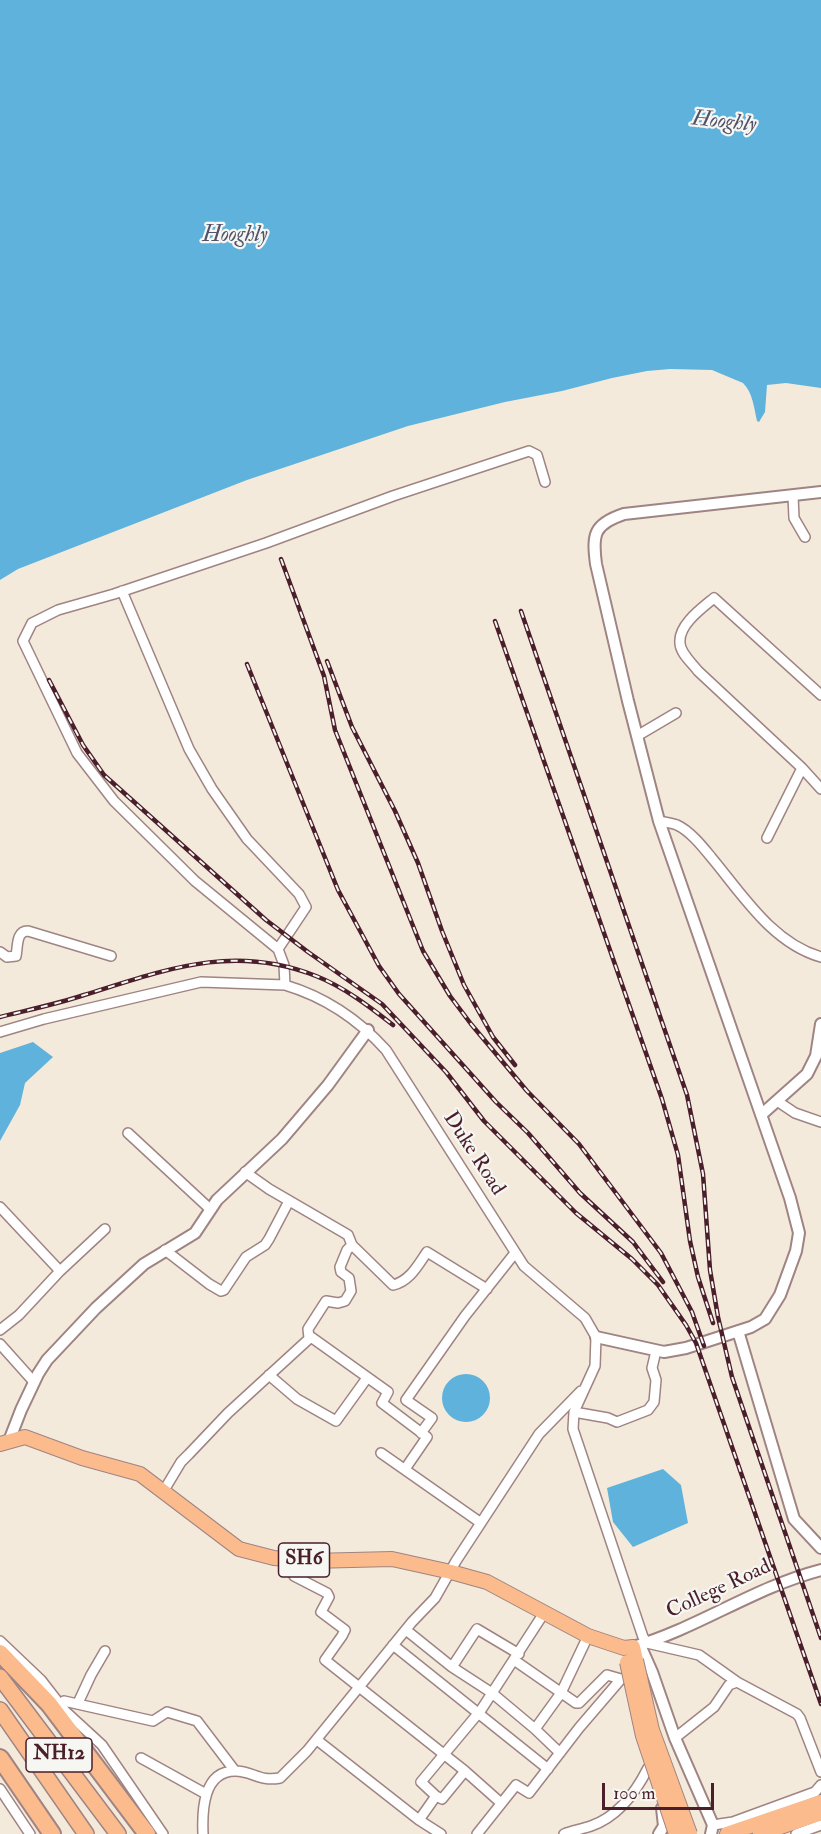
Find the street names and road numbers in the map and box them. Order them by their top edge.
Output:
street label: Duke Road [437,1107,509,1201]
road number: SH6 [278,1543,330,1577]
street label: College Road [663,1555,775,1625]
road number: NH12 [26,1738,92,1772]

